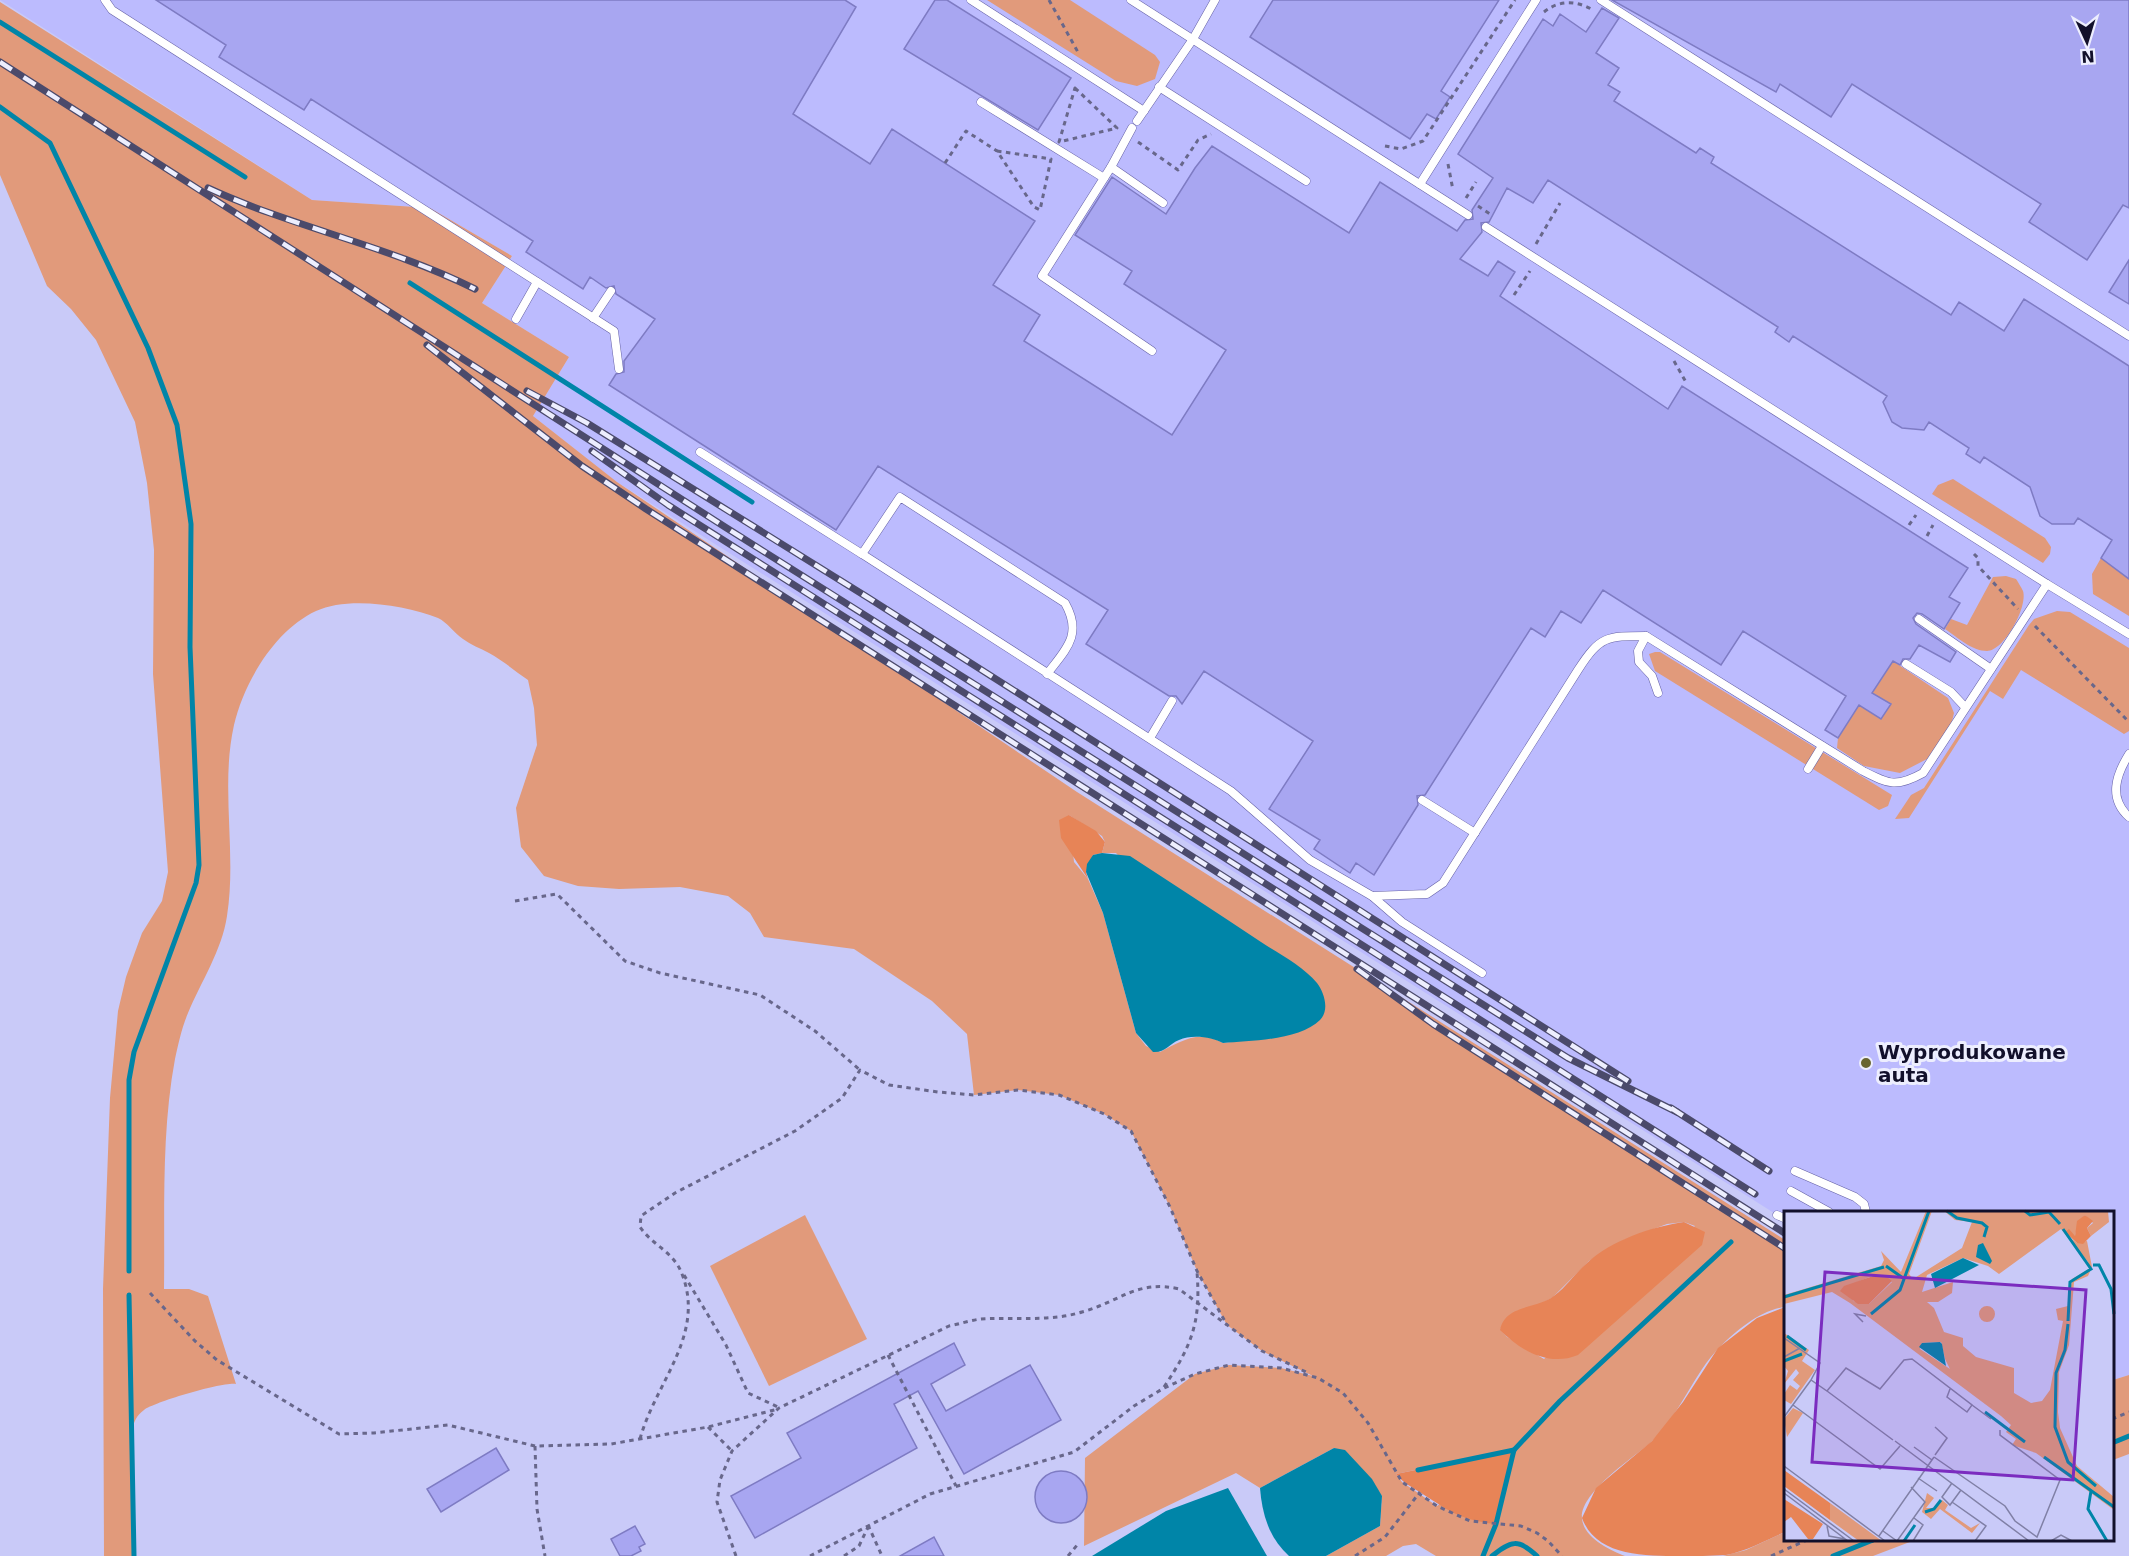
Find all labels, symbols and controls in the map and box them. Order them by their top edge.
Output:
north arrow [2057,12,2117,72]
text: N [2081,47,2095,66]
place label: Wyprodukowane auta [1878,1040,2066,1087]
marker: Wyprodukowane auta [1859,1056,1873,1070]
inset map [1784,1211,2114,1541]

